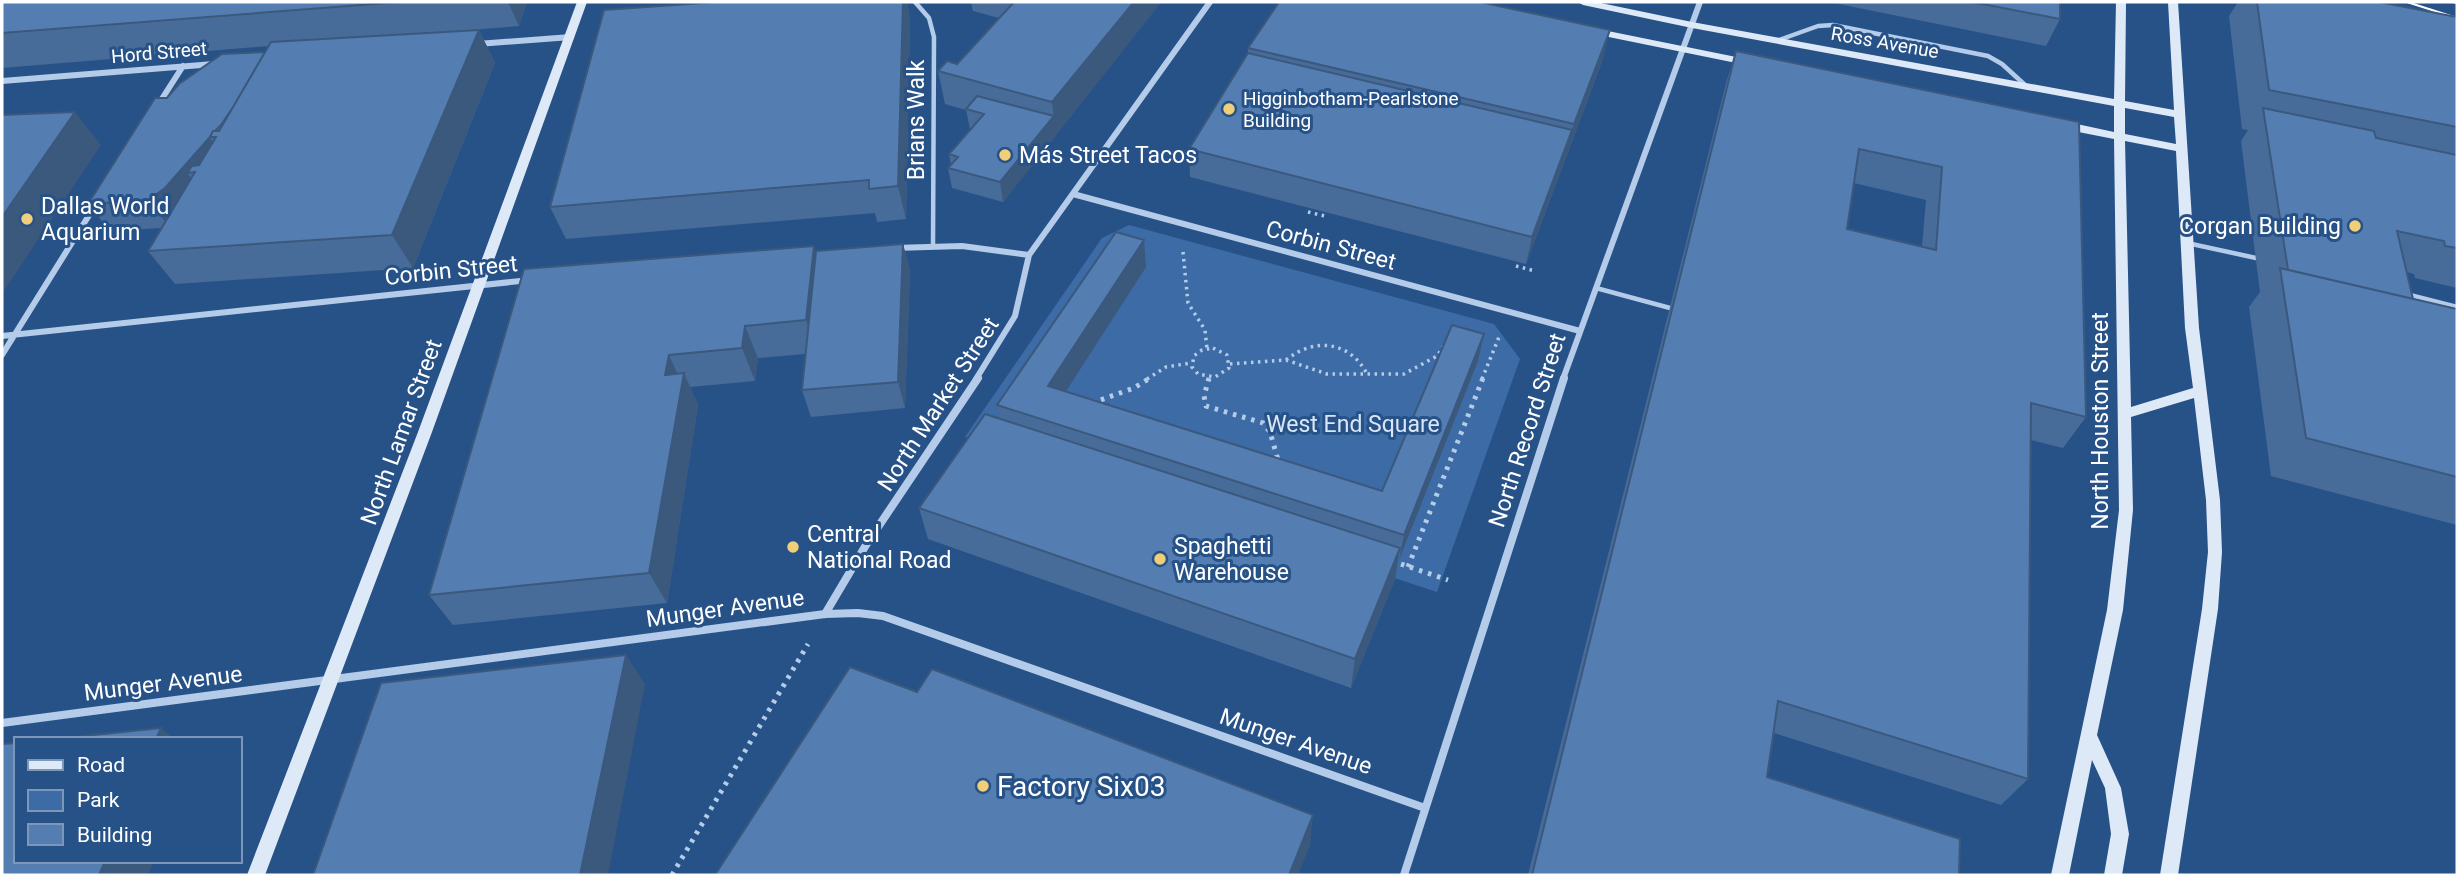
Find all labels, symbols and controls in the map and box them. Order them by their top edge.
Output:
street label: Ross Avenue [1829,22,1941,63]
street label: Hord Street [110,37,208,68]
street label: Brians Walk [903,60,930,180]
place label: Higginbotham-Pearlstone Building [1243,87,1459,132]
marker: Higginbotham-Pearlstone Building [1221,101,1237,117]
place label: Más Street Tacos [1019,142,1197,169]
marker: Más Street Tacos [997,147,1013,163]
place label: Dallas World Aquarium [41,193,169,246]
marker: Dallas World Aquarium [19,211,35,227]
place label: Corgan Building [2179,213,2341,240]
street label: Corbin Street [1263,215,1399,276]
marker: Corgan Building [2347,218,2363,234]
street label: Corbin Street [383,250,519,291]
street label: North Market Street [872,312,1005,496]
street label: North Houston Street [2087,312,2114,530]
street label: North Record Street [1483,330,1572,531]
street label: North Lamar Street [355,336,448,529]
park label: West End Square [1266,411,1440,438]
place label: Central National Road [807,521,951,574]
place label: Spaghetti Warehouse [1174,533,1289,586]
marker: Central National Road [785,539,801,555]
marker: Spaghetti Warehouse [1152,551,1168,567]
street label: Munger Avenue [644,584,806,633]
street label: Munger Avenue [82,660,244,707]
street label: Munger Avenue [1216,703,1376,780]
legend [14,737,242,863]
text: Road [77,753,125,777]
place label: Factory Six03 [997,770,1165,803]
marker: Factory Six03 [975,778,991,794]
text: Park [77,788,120,812]
text: Building [77,823,152,847]

